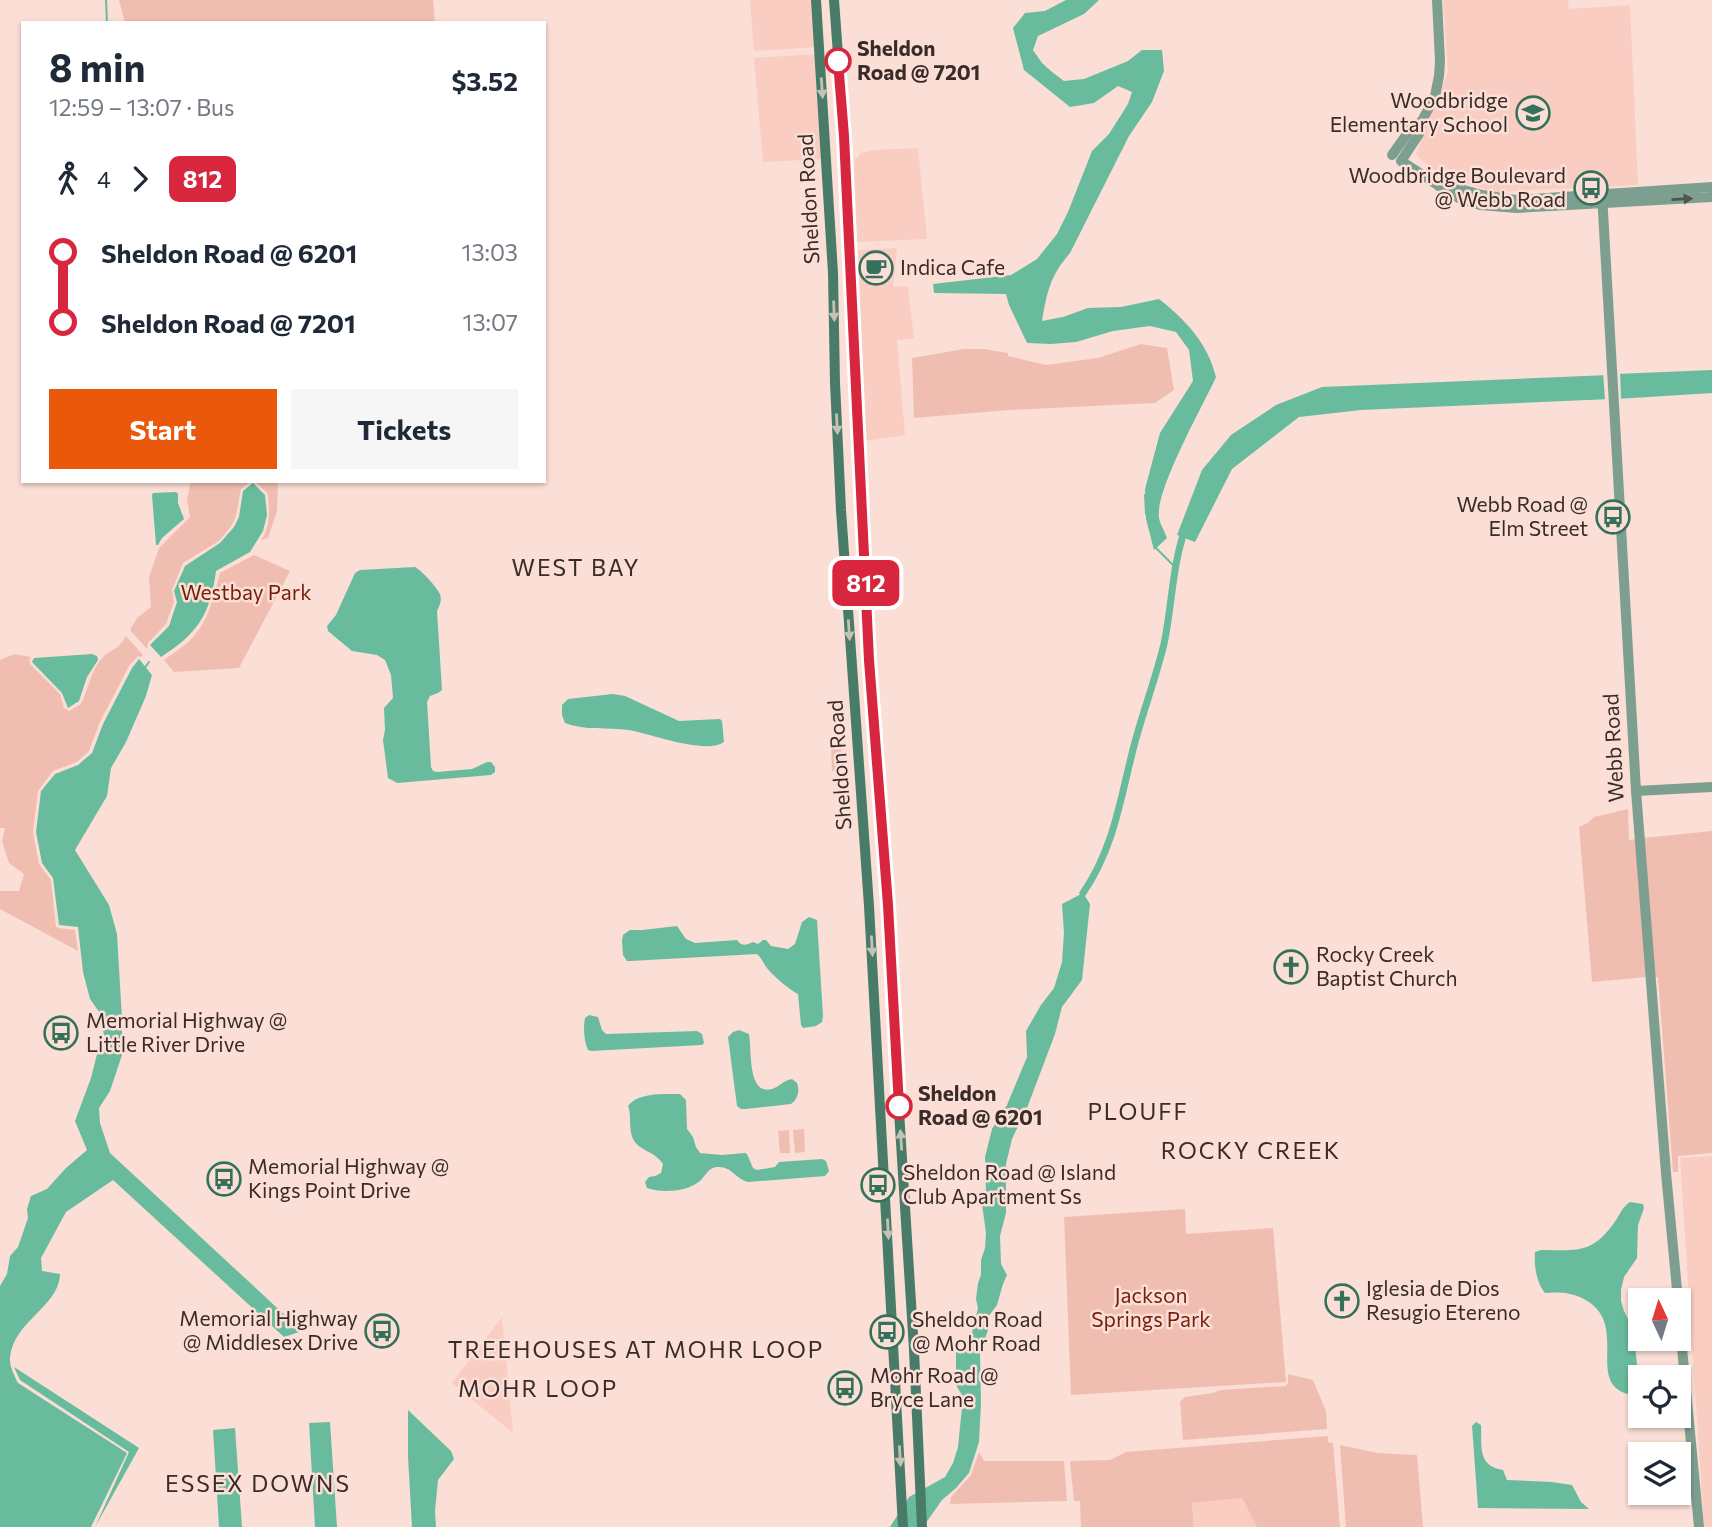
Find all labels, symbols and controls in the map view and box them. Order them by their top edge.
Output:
place label: Sheldon Road @ 7201 [857,35,980,84]
text: 8 min [49,43,145,90]
marker: Sheldon Road @ 7201 [825,48,851,74]
text: $3.52 [451,65,518,96]
one-way arrow [816,78,827,100]
place label: Woodbridge Elementary School [1330,87,1508,136]
text: 12:59 – 13:07 · Bus [49,93,234,121]
school or university icon: Woodbridge Elementary School [1514,94,1552,132]
street label: Sheldon Road [792,133,823,265]
icon: walk [49,160,87,198]
icon: forward [121,160,159,198]
place label: Woodbridge Boulevard @ Webb Road [1349,162,1566,211]
text: 812 [183,164,222,193]
text: 4 [97,165,111,193]
bus stop icon: Woodbridge Boulevard @ Webb Road [1572,169,1610,207]
one-way arrow [1671,193,1693,204]
text: Sheldon Road @ 6201 [101,237,357,268]
text: 13:03 [462,238,518,266]
cafe icon: Indica Cafe [857,249,895,287]
place label: Indica Cafe [900,254,1005,279]
one-way arrow [828,300,840,322]
text: Sheldon Road @ 7201 [101,307,356,338]
text: 13:07 [463,308,518,336]
button: Start [49,389,277,469]
button: Tickets [291,389,518,469]
one-way arrow [832,413,843,435]
place label: Webb Road @ Elm Street [1457,491,1588,540]
bus stop icon: Webb Road @ Elm Street [1594,498,1632,536]
district label: WEST BAY [511,553,641,581]
line badge: 812 [826,560,906,606]
text: 812 [846,568,886,597]
park label: Westbay Park [180,579,312,604]
one-way arrow [844,619,855,641]
street label: Webb Road [1597,693,1628,803]
street label: Sheldon Road [821,699,856,831]
one-way arrow [866,935,877,957]
place label: Rocky Creek Baptist Church [1316,941,1458,990]
church icon: Rocky Creek Baptist Church [1272,948,1310,986]
place label: Memorial Highway @ Little River Drive [86,1007,287,1056]
bus stop icon: Memorial Highway @ Little River Drive [42,1014,80,1052]
place label: Sheldon Road @ 6201 [918,1080,1043,1129]
marker: Sheldon Road @ 6201 [886,1093,912,1119]
district label: PLOUFF [1087,1097,1189,1125]
one-way arrow [895,1129,906,1151]
district label: ROCKY CREEK [1161,1136,1341,1164]
place label: Memorial Highway @ Kings Point Drive [248,1153,449,1202]
place label: Sheldon Road @ Island Club Apartment Ss [903,1159,1116,1208]
bus stop icon: Memorial Highway @ Kings Point Drive [205,1160,243,1198]
bus stop icon: Sheldon Road @ Island Club Apartment Ss [859,1166,897,1204]
one-way arrow [882,1219,893,1241]
place label: Iglesia de Dios Resugio Etereno [1366,1275,1521,1324]
park label: Jackson Springs Park [1091,1282,1211,1331]
church icon: Iglesia de Dios Resugio Etereno [1323,1282,1361,1320]
north arrow [1628,1288,1690,1351]
map controls [1628,1288,1691,1505]
place label: Memorial Highway @ Middlesex Drive [179,1305,358,1354]
place label: Sheldon Road @ Mohr Road [912,1306,1043,1355]
bus stop icon: Memorial Highway @ Middlesex Drive [363,1312,401,1350]
bus stop icon: Sheldon Road @ Mohr Road [868,1313,906,1351]
district label: TREEHOUSES AT MOHR LOOP [448,1335,824,1363]
place label: Mohr Road @ Bryce Lane [870,1362,999,1411]
button: locate [1628,1365,1691,1428]
bus stop icon: Mohr Road @ Bryce Lane [826,1369,864,1407]
district label: MOHR LOOP [458,1374,618,1402]
button: layers [1628,1442,1691,1505]
one-way arrow [894,1446,905,1468]
district label: ESSEX DOWNS [165,1469,351,1497]

